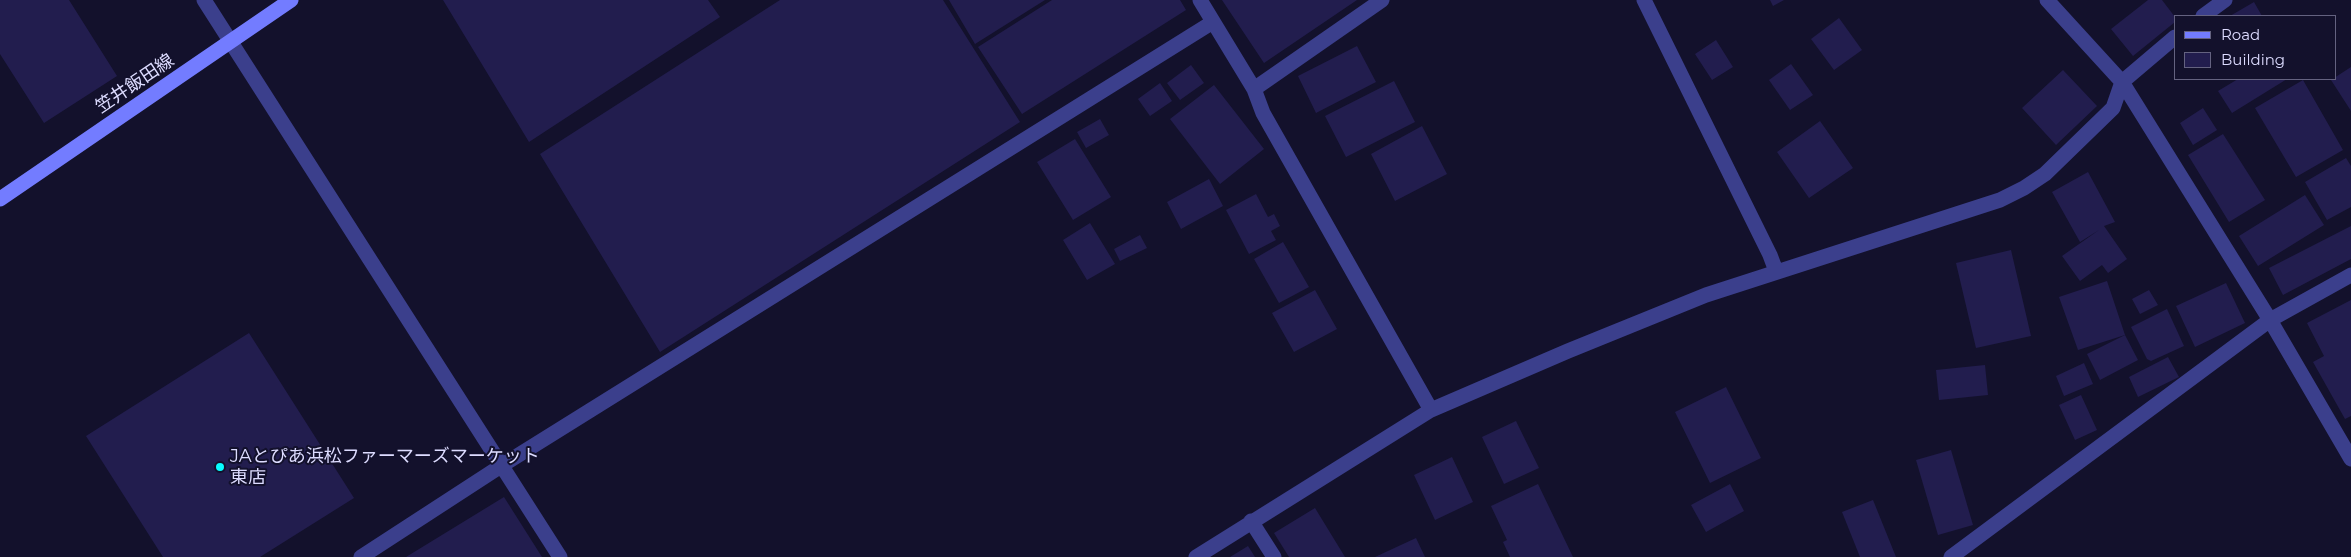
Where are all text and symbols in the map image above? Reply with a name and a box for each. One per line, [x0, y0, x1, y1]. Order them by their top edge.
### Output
legend [2174, 15, 2336, 80]
text: Road [2221, 25, 2260, 44]
street label: 笠井飯田線 [92, 50, 178, 118]
text: Building [2221, 50, 2285, 69]
place label: JAとぴあ浜松ファーマーズマーケット 東店 [230, 446, 540, 488]
marker: JAとぴあ浜松ファーマーズマーケット 東店 [214, 461, 226, 473]

